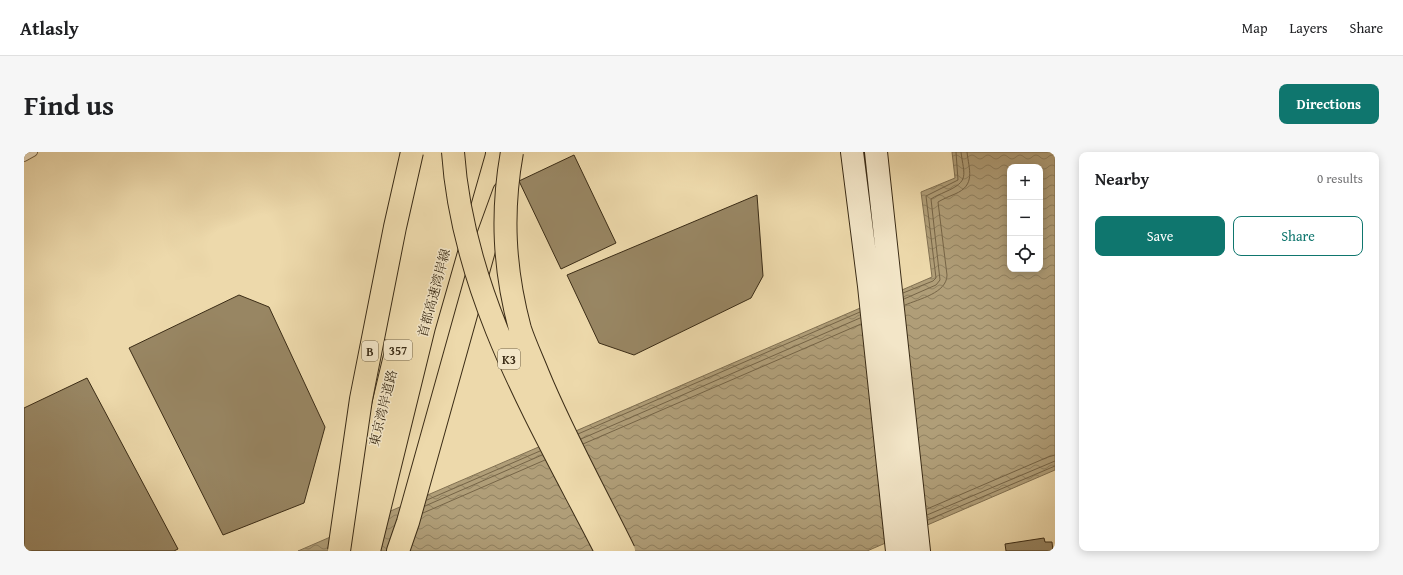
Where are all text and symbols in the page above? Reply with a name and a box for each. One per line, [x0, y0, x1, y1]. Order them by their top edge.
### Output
text: Atlasly [20, 14, 79, 42]
text: Map [1242, 18, 1268, 38]
text: Layers [1290, 18, 1328, 38]
text: Share [1350, 18, 1383, 38]
text: Find us [24, 84, 114, 125]
button: Directions [1279, 84, 1379, 124]
map controls [1007, 164, 1043, 272]
button: + [1007, 164, 1043, 200]
text: Nearby [1095, 166, 1149, 191]
text: 0 results [1317, 169, 1363, 188]
button: − [1007, 200, 1043, 236]
button: Save [1095, 216, 1225, 256]
button: Share [1233, 216, 1363, 256]
button: locate [1007, 236, 1043, 272]
street label: 首都高速湾岸線 [413, 247, 455, 339]
road number: 357 [384, 340, 412, 360]
road number: B [362, 341, 378, 361]
road number: K3 [498, 349, 520, 369]
street label: 東京湾岸道路 [364, 368, 402, 448]

